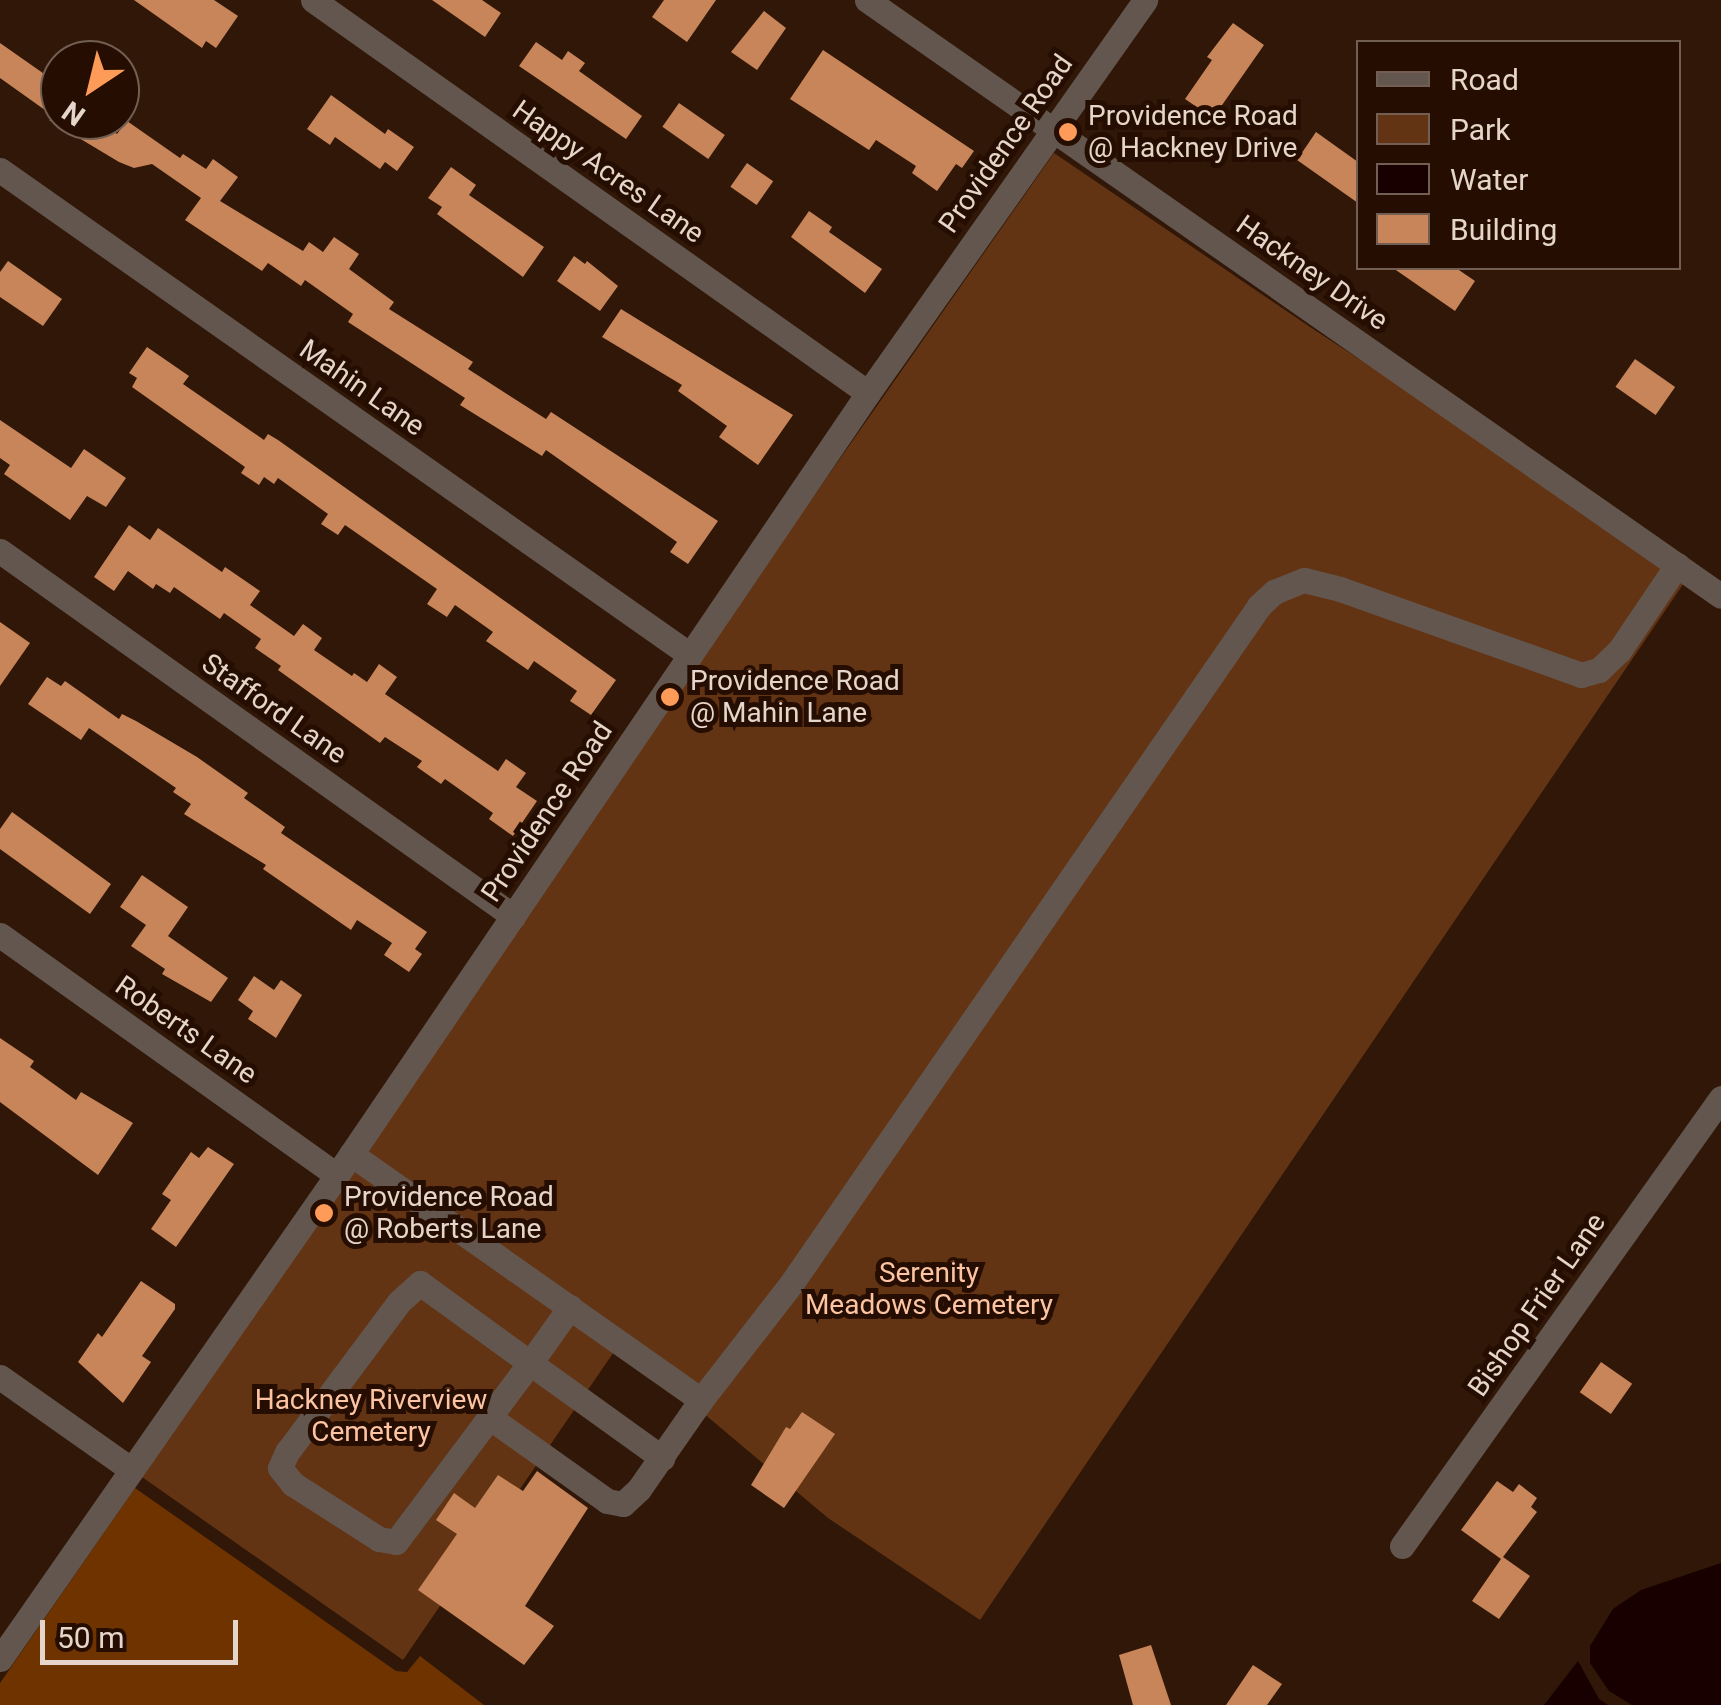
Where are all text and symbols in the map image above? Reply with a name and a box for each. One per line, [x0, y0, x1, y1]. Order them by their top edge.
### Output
north arrow [40, 40, 140, 140]
legend [1356, 40, 1681, 270]
street label: Providence Road [932, 48, 1080, 240]
text: Road [1450, 62, 1519, 97]
text: N [56, 94, 91, 133]
street label: Happy Acres Lane [506, 94, 710, 250]
place label: Providence Road @ Hackney Drive [1088, 99, 1298, 165]
text: Park [1450, 112, 1510, 147]
marker: Providence Road @ Hackney Drive [1057, 121, 1079, 143]
text: Water [1450, 162, 1528, 197]
street label: Hackney Drive [1230, 208, 1394, 338]
text: Building [1450, 212, 1557, 247]
street label: Mahin Lane [293, 333, 431, 443]
street label: Stafford Lane [195, 647, 353, 771]
place label: Providence Road @ Mahin Lane [690, 664, 900, 730]
marker: Providence Road @ Mahin Lane [659, 686, 681, 708]
street label: Providence Road [474, 716, 620, 908]
street label: Roberts Lane [109, 969, 263, 1091]
place label: Providence Road @ Roberts Lane [344, 1180, 554, 1246]
marker: Providence Road @ Roberts Lane [313, 1202, 335, 1224]
street label: Bishop Frier Lane [1461, 1207, 1613, 1403]
park label: Serenity Meadows Cemetery [805, 1256, 1053, 1322]
park label: Hackney Riverview Cemetery [255, 1383, 487, 1449]
scale bar [45, 1600, 242, 1662]
text: 50 m [57, 1620, 124, 1655]

